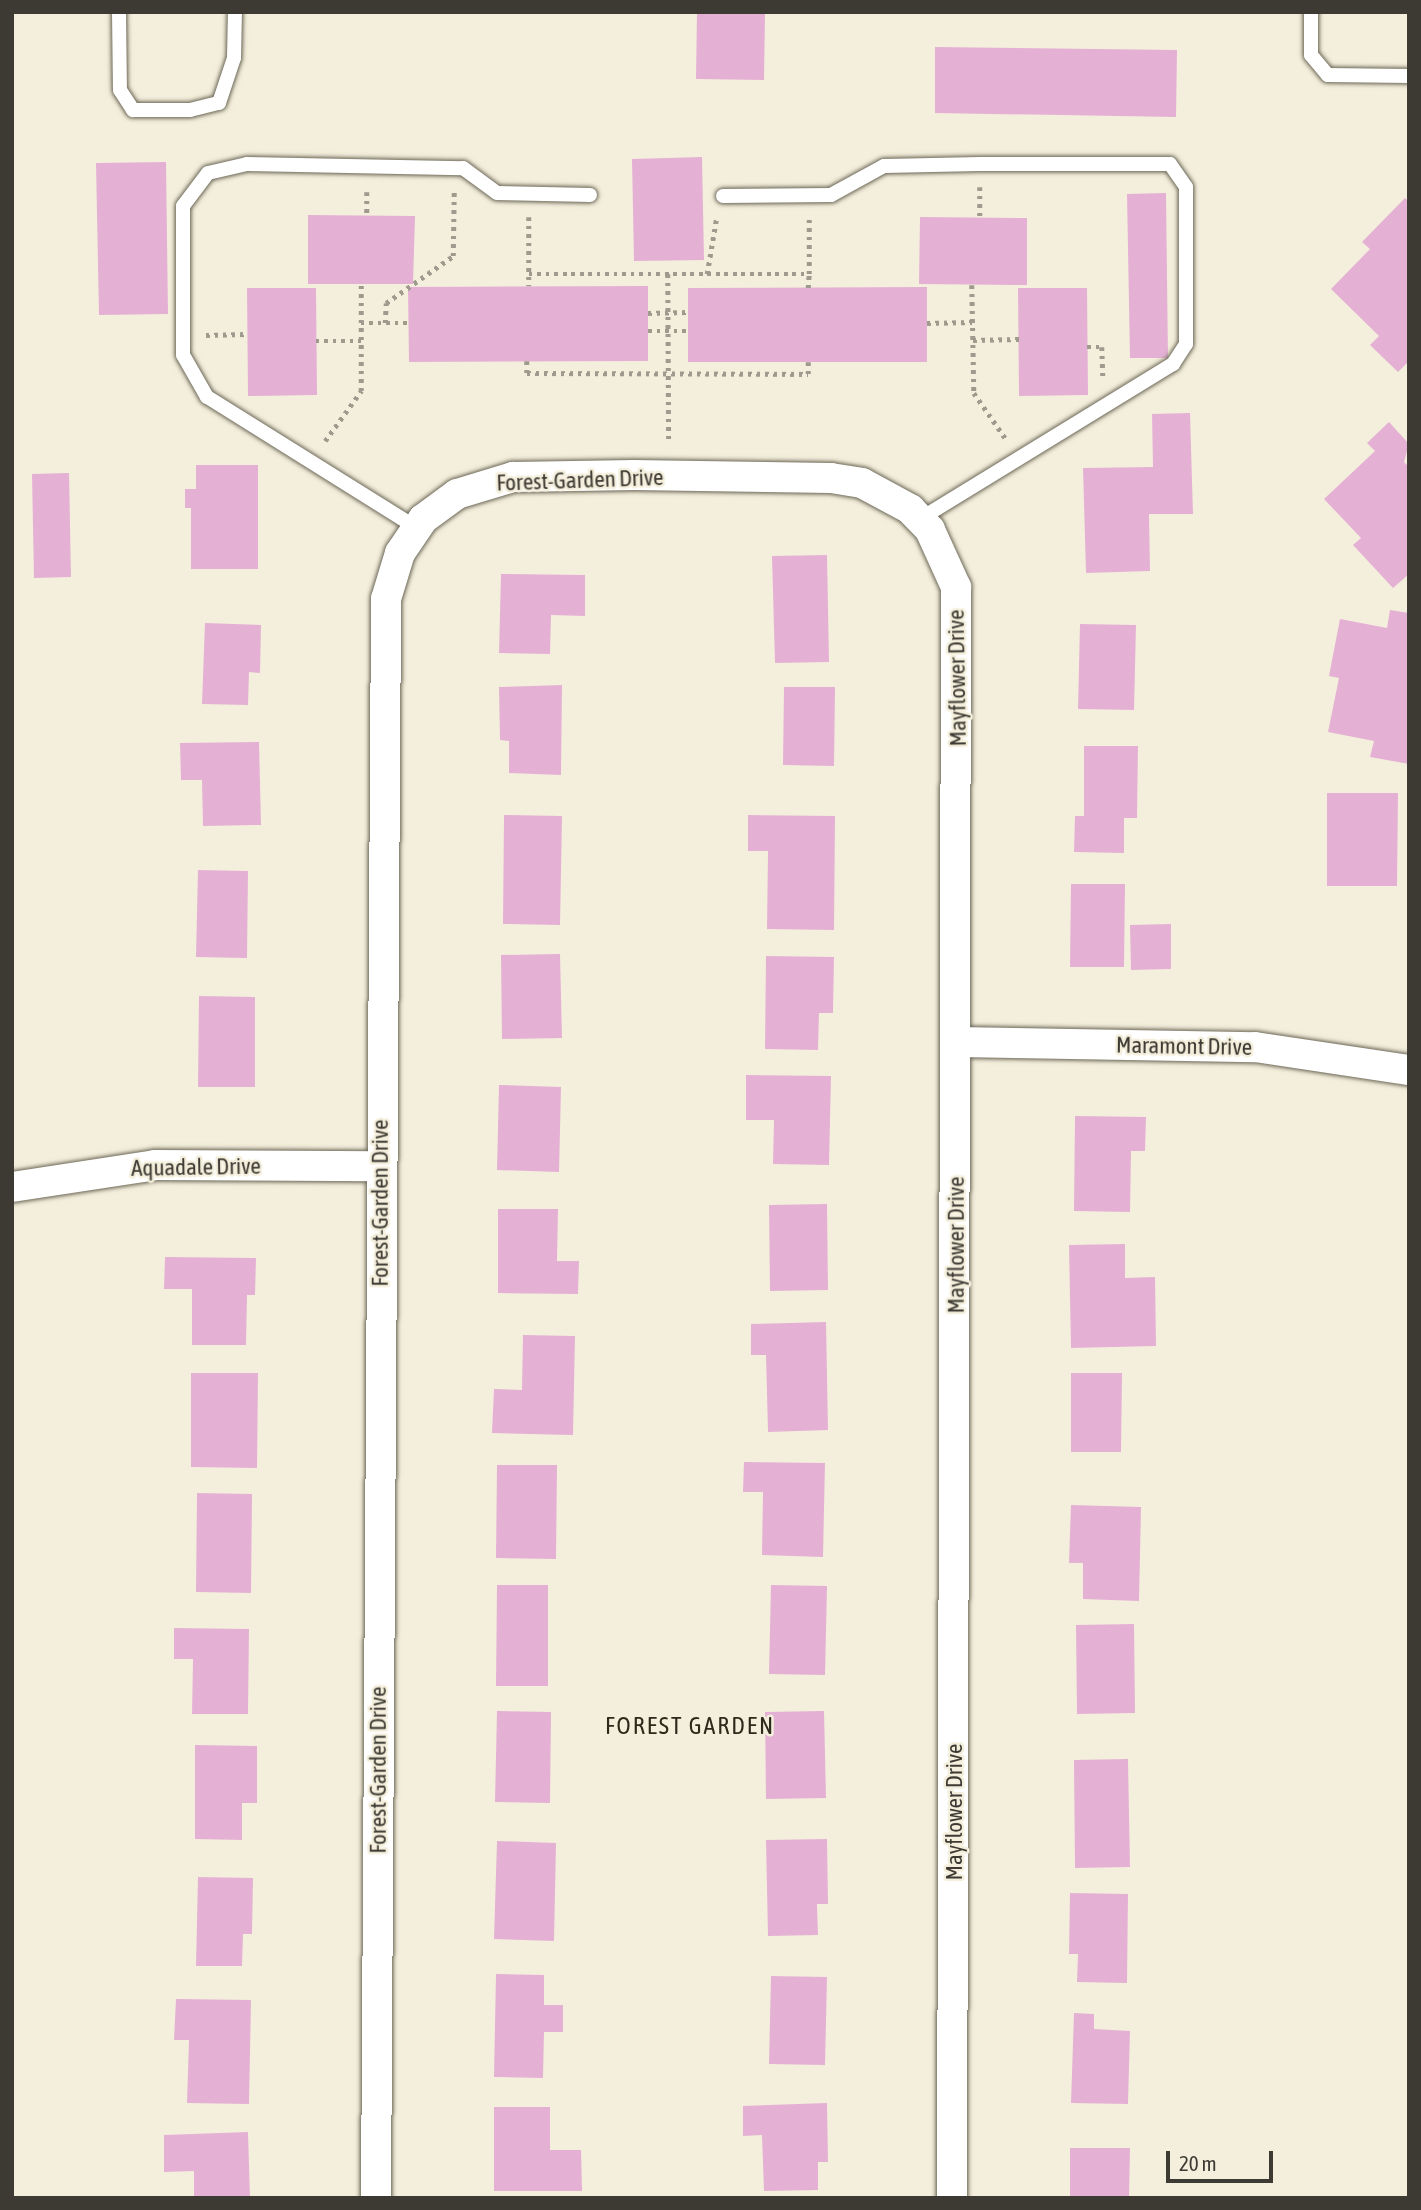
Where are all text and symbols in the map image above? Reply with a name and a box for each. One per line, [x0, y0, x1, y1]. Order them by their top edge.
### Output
street label: Forest-Garden Drive [496, 463, 664, 497]
street label: Mayflower Drive [942, 609, 972, 747]
street label: Maramont Drive [1116, 1031, 1252, 1061]
street label: Forest-Garden Drive [366, 1119, 394, 1287]
street label: Aquadale Drive [131, 1152, 261, 1182]
street label: Mayflower Drive [942, 1177, 970, 1313]
street label: Forest-Garden Drive [364, 1686, 392, 1854]
district label: FOREST GARDEN [607, 1712, 773, 1740]
street label: Mayflower Drive [940, 1744, 968, 1880]
scale bar [1169, 2136, 1276, 2180]
text: 20 m [1179, 2151, 1217, 2175]

